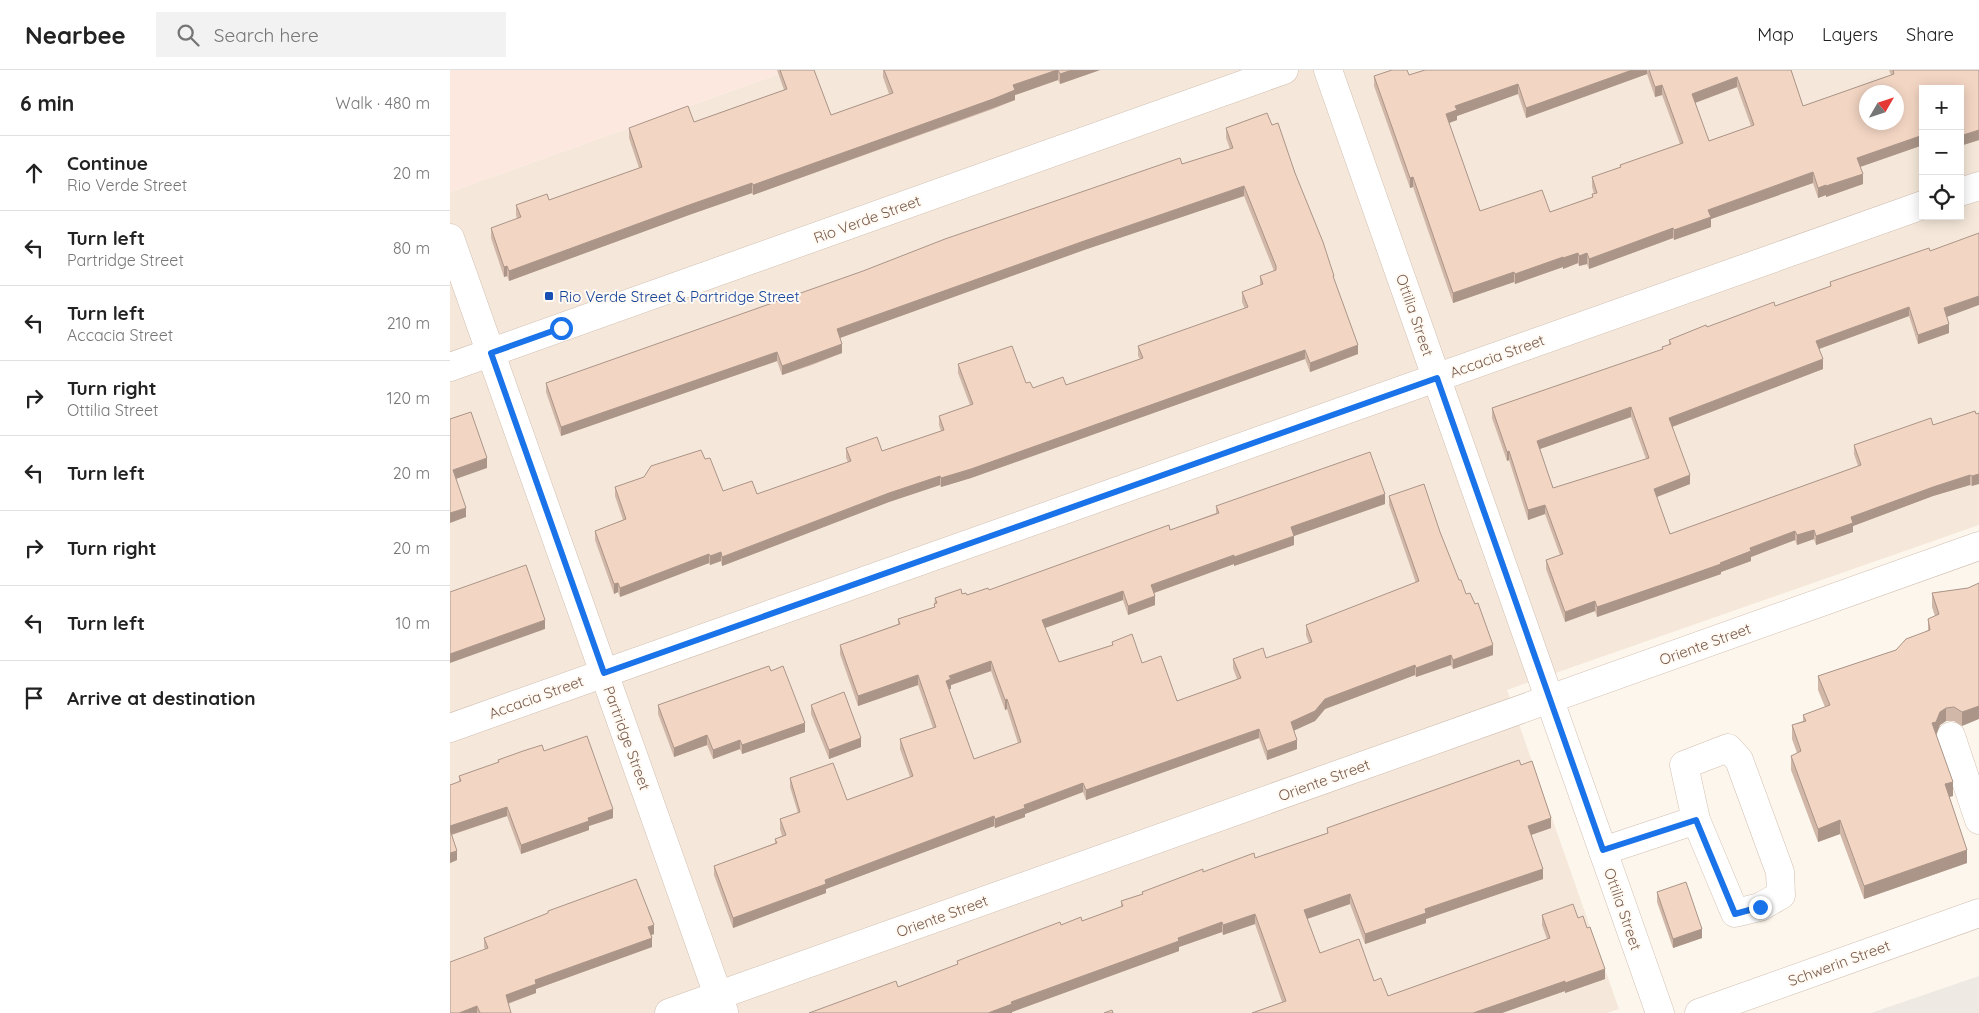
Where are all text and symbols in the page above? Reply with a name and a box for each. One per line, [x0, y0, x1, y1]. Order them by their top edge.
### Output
search box [156, 12, 506, 57]
text: Nearbee [25, 20, 126, 50]
icon: search [174, 21, 202, 49]
text: Search here [214, 23, 319, 47]
text: Map [1757, 23, 1794, 46]
text: Layers [1822, 23, 1878, 46]
text: Share [1906, 23, 1954, 46]
north arrow [1859, 85, 1904, 130]
map controls [1919, 85, 1964, 220]
button: + [1919, 85, 1964, 130]
text: 6 min [20, 90, 74, 116]
text: Walk · 480 m [335, 93, 430, 113]
button: − [1919, 130, 1964, 175]
text: Continue [67, 151, 148, 175]
icon: ahead [20, 159, 48, 187]
text: 20 m [393, 163, 430, 183]
text: Rio Verde Street [67, 175, 187, 195]
button: locate [1919, 175, 1964, 220]
street label: Rio Verde Street [811, 191, 923, 247]
text: Turn left [67, 226, 145, 250]
icon: left [20, 234, 48, 262]
text: 80 m [393, 238, 430, 258]
text: Partridge Street [67, 250, 184, 270]
street label: Ottilia Street [1392, 271, 1438, 359]
place label: Rio Verde Street & Partridge Street [559, 287, 800, 306]
marker: Rio Verde Street & Partridge Street [543, 290, 555, 302]
text: Turn left [67, 301, 145, 325]
icon: left [20, 309, 48, 337]
text: 210 m [387, 313, 430, 333]
route start [550, 317, 573, 340]
text: Accacia Street [67, 325, 173, 345]
street label: Accacia Street [1447, 330, 1547, 382]
text: Turn right [67, 376, 156, 400]
icon: right [20, 384, 48, 412]
text: 120 m [387, 388, 430, 408]
text: Ottilia Street [67, 400, 158, 420]
icon: left [20, 459, 48, 487]
text: Turn left [67, 461, 145, 485]
text: 20 m [393, 463, 430, 483]
icon: right [20, 534, 48, 562]
text: Turn right [67, 536, 156, 560]
text: 20 m [393, 538, 430, 558]
icon: left [20, 609, 48, 637]
text: Turn left [67, 611, 145, 635]
text: 10 m [396, 613, 430, 633]
street label: Oriente Street [1657, 619, 1753, 669]
street label: Accacia Street [486, 671, 586, 723]
street label: Partridge Street [599, 683, 655, 793]
icon: arrive [20, 684, 48, 712]
text: Arrive at destination [67, 686, 256, 710]
street label: Oriente Street [1276, 755, 1372, 805]
street label: Ottilia Street [1600, 865, 1646, 953]
street label: Oriente Street [894, 891, 990, 941]
route end [1749, 896, 1772, 919]
street label: Schwerin Street [1785, 936, 1893, 990]

